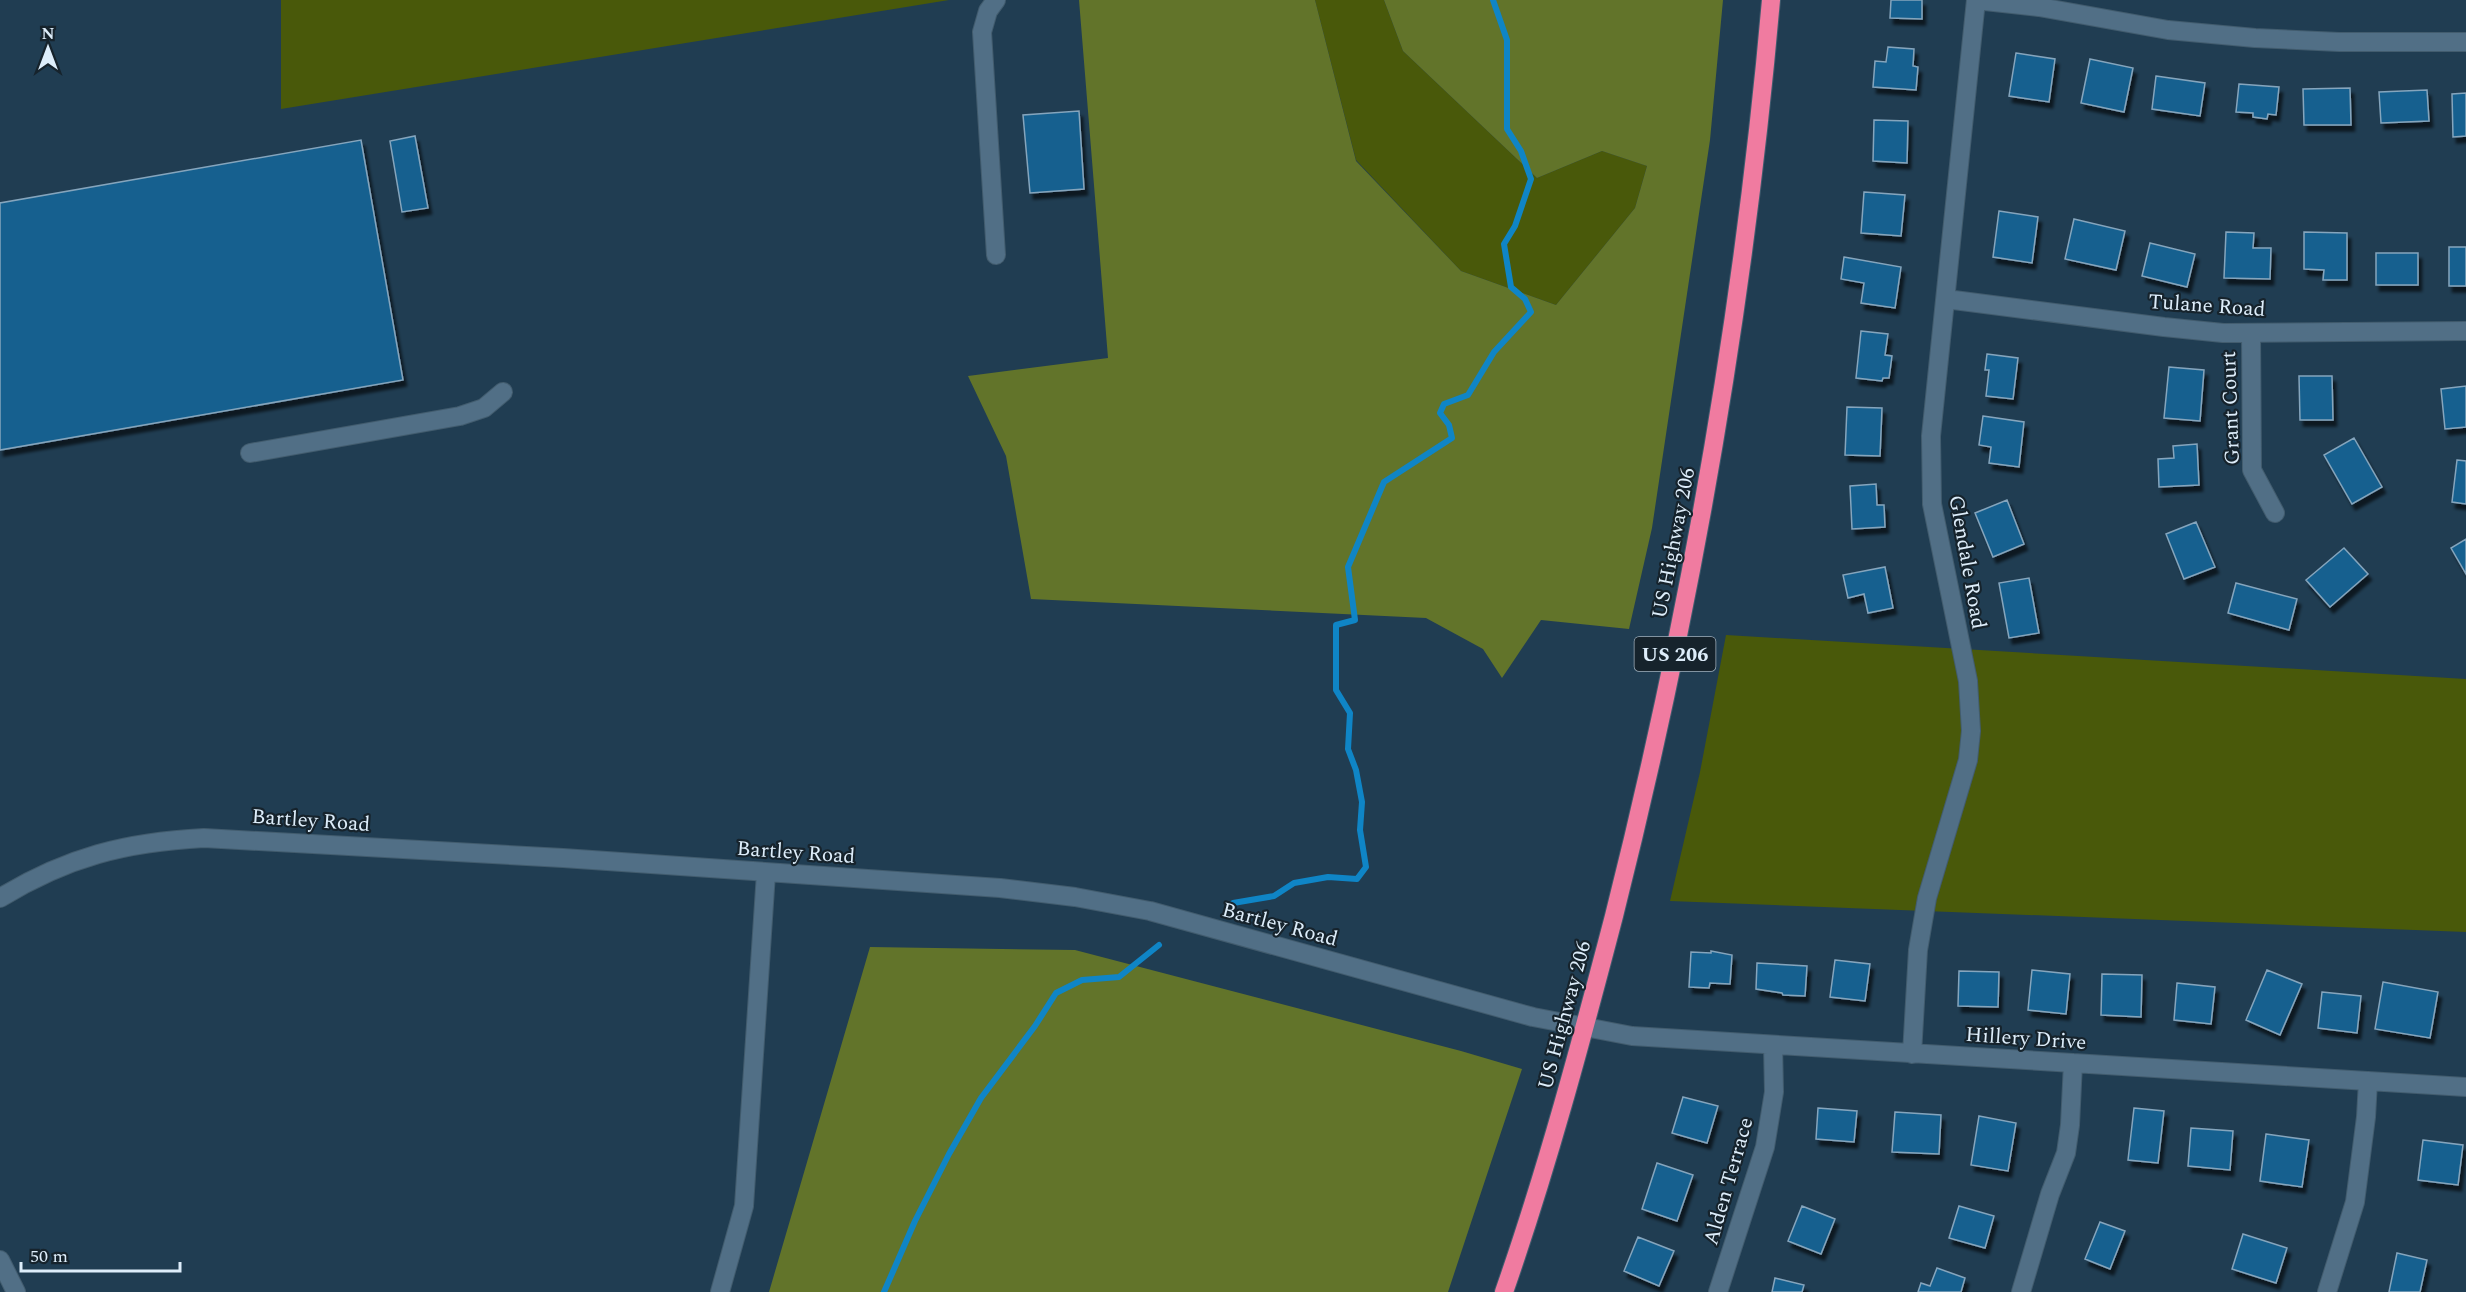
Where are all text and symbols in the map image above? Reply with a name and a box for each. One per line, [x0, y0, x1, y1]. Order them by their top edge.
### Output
north arrow [18, 18, 78, 78]
text: N [41, 22, 55, 46]
street label: Tulane Road [2147, 286, 2266, 326]
street label: Grant Court [2213, 350, 2249, 465]
street label: US Highway 206 [1644, 465, 1704, 621]
street label: Glendale Road [1939, 493, 1995, 632]
road number: US 206 [1634, 637, 1716, 671]
street label: Bartley Road [251, 801, 371, 841]
street label: Bartley Road [736, 833, 856, 873]
street label: Bartley Road [1218, 894, 1341, 956]
street label: US Highway 206 [1530, 937, 1600, 1093]
street label: Hillery Drive [1964, 1019, 2088, 1059]
street label: Alden Terrace [1695, 1114, 1762, 1249]
scale bar [21, 1235, 180, 1273]
text: 50 m [30, 1243, 68, 1270]

